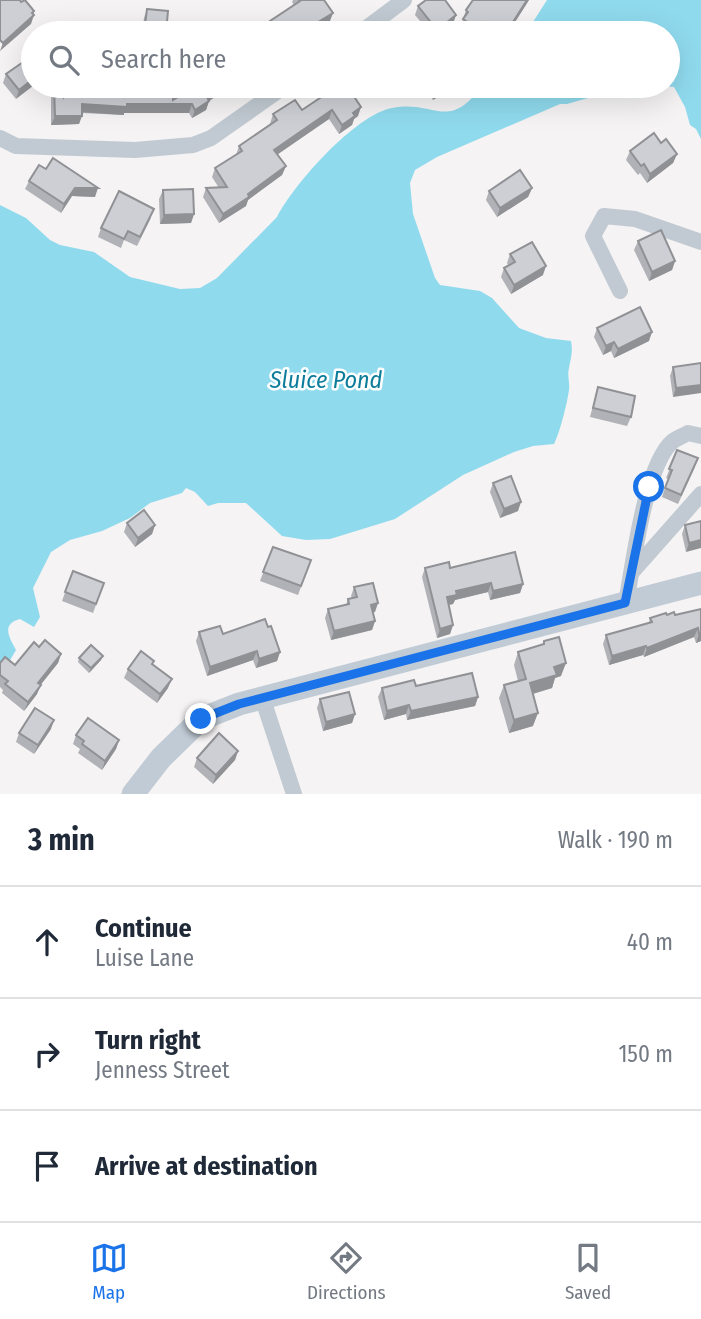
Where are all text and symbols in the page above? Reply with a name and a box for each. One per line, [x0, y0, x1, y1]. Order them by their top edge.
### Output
search box [21, 21, 680, 98]
icon: search [45, 41, 83, 79]
text: Search here [101, 44, 226, 75]
water label: Sluice Pond [269, 366, 383, 394]
route start [633, 471, 664, 502]
route end [185, 703, 216, 734]
text: 3 min [28, 822, 95, 858]
text: Walk · 190 m [558, 826, 673, 854]
text: Continue [95, 913, 192, 944]
icon: ahead [28, 923, 66, 961]
text: 40 m [627, 928, 673, 956]
text: Luise Lane [95, 944, 194, 972]
text: Turn right [95, 1025, 201, 1056]
icon: right [28, 1035, 66, 1073]
text: 150 m [618, 1040, 673, 1068]
text: Jenness Street [95, 1056, 230, 1084]
icon: arrive [28, 1147, 66, 1185]
text: Arrive at destination [95, 1151, 318, 1182]
tab: Map [90, 1239, 128, 1304]
tab: Directions [307, 1239, 386, 1304]
tab: Saved [565, 1239, 611, 1304]

